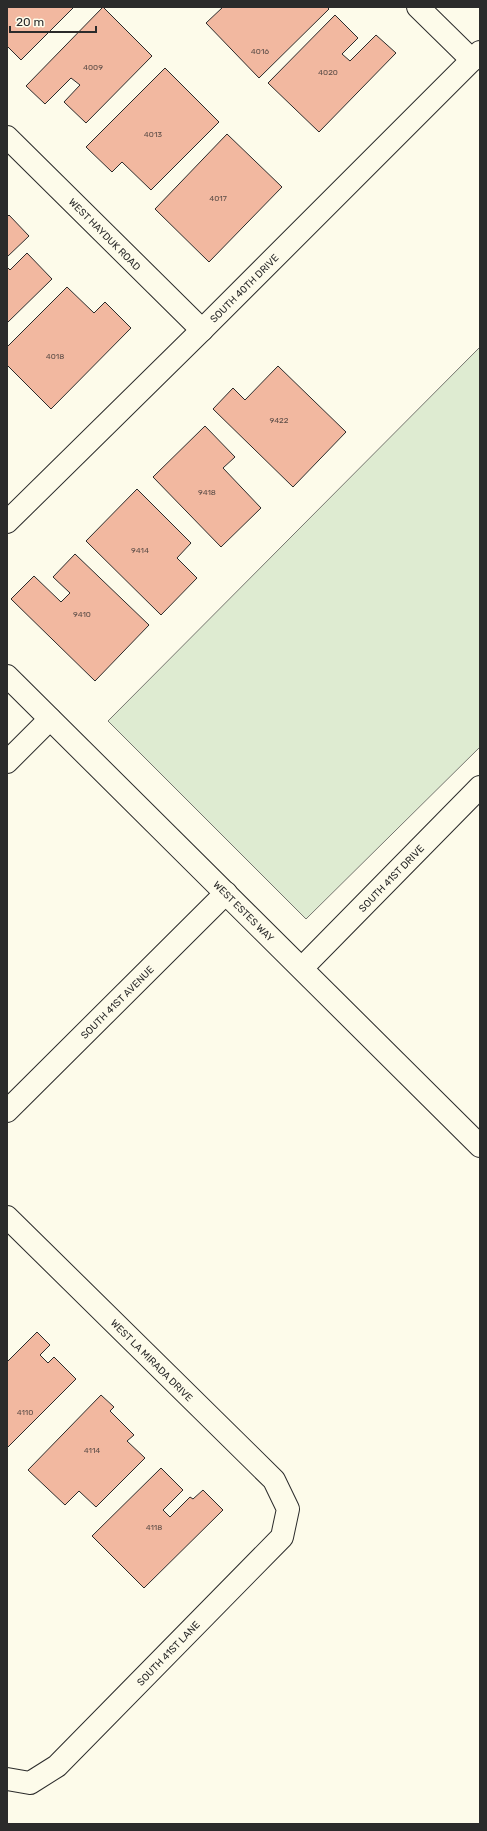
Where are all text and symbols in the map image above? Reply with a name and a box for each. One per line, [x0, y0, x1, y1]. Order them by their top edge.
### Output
scale bar [10, 8, 96, 34]
text: 20 m [16, 15, 44, 29]
house number: 4016 [251, 47, 269, 56]
house number: 4009 [83, 63, 103, 72]
house number: 4020 [318, 68, 338, 77]
house number: 4013 [144, 130, 162, 139]
house number: 4017 [209, 194, 227, 203]
street label: WEST HAYDUK ROAD [66, 196, 143, 273]
street label: SOUTH 40TH DRIVE [208, 252, 281, 325]
house number: 4018 [46, 352, 64, 361]
house number: 9422 [270, 416, 289, 425]
house number: 9418 [198, 488, 216, 497]
house number: 9414 [131, 546, 149, 555]
house number: 9410 [73, 610, 91, 619]
street label: SOUTH 41ST DRIVE [357, 843, 427, 915]
street label: WEST ESTES WAY [210, 879, 277, 945]
street label: SOUTH 41ST AVENUE [79, 964, 157, 1042]
street label: WEST LA MIRADA DRIVE [108, 1317, 195, 1404]
house number: 4110 [17, 1408, 33, 1417]
house number: 4114 [84, 1446, 100, 1455]
house number: 4118 [146, 1523, 162, 1532]
street label: SOUTH 41ST LANE [135, 1619, 203, 1688]

